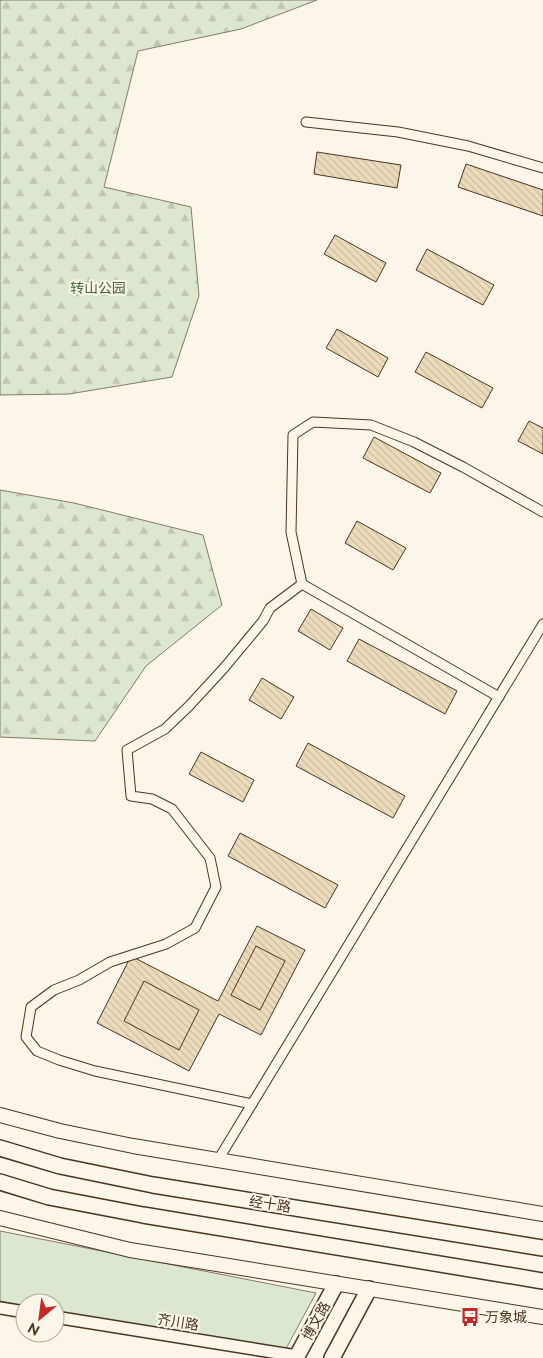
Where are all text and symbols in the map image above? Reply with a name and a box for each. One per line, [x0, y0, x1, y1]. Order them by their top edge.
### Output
park label: 转山公园 [70, 280, 126, 296]
street label: 经十路 [248, 1193, 292, 1215]
north arrow [15, 1293, 65, 1343]
street label: 博文路 [299, 1299, 333, 1343]
bus stop icon: 万象城 [459, 1306, 481, 1328]
place label: 万象城 [485, 1309, 527, 1325]
street label: 齐川路 [156, 1311, 200, 1333]
text: N [25, 1320, 42, 1339]

